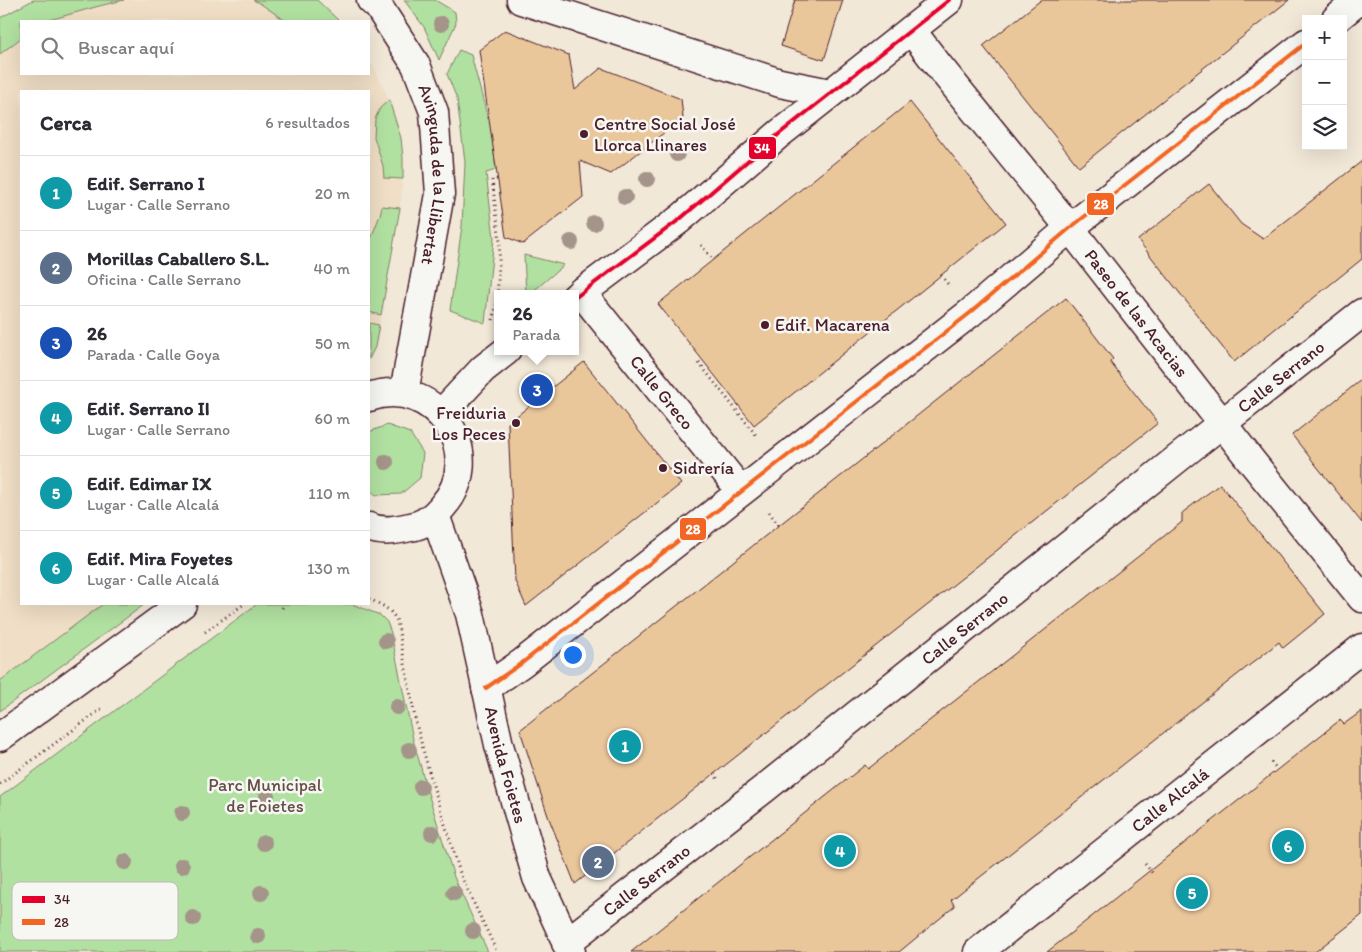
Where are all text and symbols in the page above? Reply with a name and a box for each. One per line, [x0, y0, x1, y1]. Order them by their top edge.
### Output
map controls [1302, 15, 1347, 150]
button: + [1302, 15, 1347, 60]
search box [20, 20, 370, 75]
icon: search [38, 34, 66, 62]
text: Buscar aquí [78, 36, 174, 59]
button: − [1302, 60, 1347, 105]
street label: Avinguda de la Llibertat [413, 81, 451, 267]
button: layers [1302, 105, 1347, 150]
text: Cerca [40, 110, 92, 135]
text: 6 resultados [265, 113, 350, 132]
place label: Centre Social José Llorca Llinares [594, 113, 736, 156]
marker: Centre Social José Llorca Llinares [578, 128, 590, 140]
line badge: 34 [748, 136, 777, 160]
text: 34 [754, 140, 771, 157]
text: Edif. Serrano I [87, 172, 205, 195]
text: 1 [52, 184, 60, 203]
text: 20 m [315, 184, 350, 203]
line badge: 28 [1086, 192, 1115, 216]
text: Lugar · Calle Serrano [87, 195, 230, 214]
text: 28 [1093, 196, 1109, 213]
street label: Paseo de las Acacias [1080, 245, 1193, 382]
text: Morillas Caballero S.L. [87, 247, 269, 270]
text: 2 [52, 259, 60, 278]
text: 40 m [313, 259, 350, 278]
text: Oficina · Calle Serrano [87, 270, 241, 289]
popup [494, 290, 579, 355]
text: 26 [512, 302, 533, 325]
place label: Edif. Macarena [775, 314, 890, 336]
marker: Edif. Macarena [759, 319, 771, 331]
text: 26 [87, 322, 107, 345]
text: Parada [512, 325, 561, 344]
text: 3 [52, 334, 60, 353]
text: 50 m [315, 334, 350, 353]
street label: Calle Serrano [1233, 336, 1329, 418]
text: Parada · Calle Goya [87, 345, 220, 364]
street label: Calle Greco [625, 351, 699, 434]
pin: 3 [521, 371, 553, 409]
text: Edif. Serrano II [87, 397, 210, 420]
place label: Freiduria Los Peces [432, 402, 506, 445]
text: 4 [51, 409, 61, 428]
text: 60 m [315, 409, 350, 428]
marker: Freiduria Los Peces [510, 417, 522, 429]
text: Lugar · Calle Serrano [87, 420, 230, 439]
place label: Sidrería [673, 457, 735, 479]
marker: Sidrería [657, 462, 669, 474]
text: Edif. Edimar IX [87, 472, 211, 495]
text: 5 [52, 484, 60, 503]
text: 110 m [308, 484, 350, 503]
text: Lugar · Calle Alcalá [87, 495, 219, 514]
line badge: 28 [679, 517, 707, 541]
text: 28 [685, 521, 701, 538]
text: Edif. Mira Foyetes [87, 547, 233, 570]
text: 6 [52, 559, 60, 578]
text: 130 m [307, 559, 350, 578]
text: Lugar · Calle Alcalá [87, 570, 219, 589]
street label: Calle Serrano [917, 587, 1013, 670]
your location [560, 642, 586, 668]
street label: Avenida Foietes [480, 704, 532, 826]
pin: 1 [609, 727, 641, 765]
street label: Calle Alcalá [1127, 762, 1214, 837]
park label: Parc Municipal de Foietes [208, 774, 322, 817]
pin: 6 [1272, 827, 1304, 865]
pin: 4 [824, 832, 856, 870]
street label: Calle Serrano [598, 839, 695, 921]
pin: 2 [582, 843, 614, 881]
pin: 5 [1176, 874, 1208, 912]
legend [12, 882, 178, 940]
text: 34 [54, 891, 71, 908]
text: 28 [54, 914, 69, 931]

